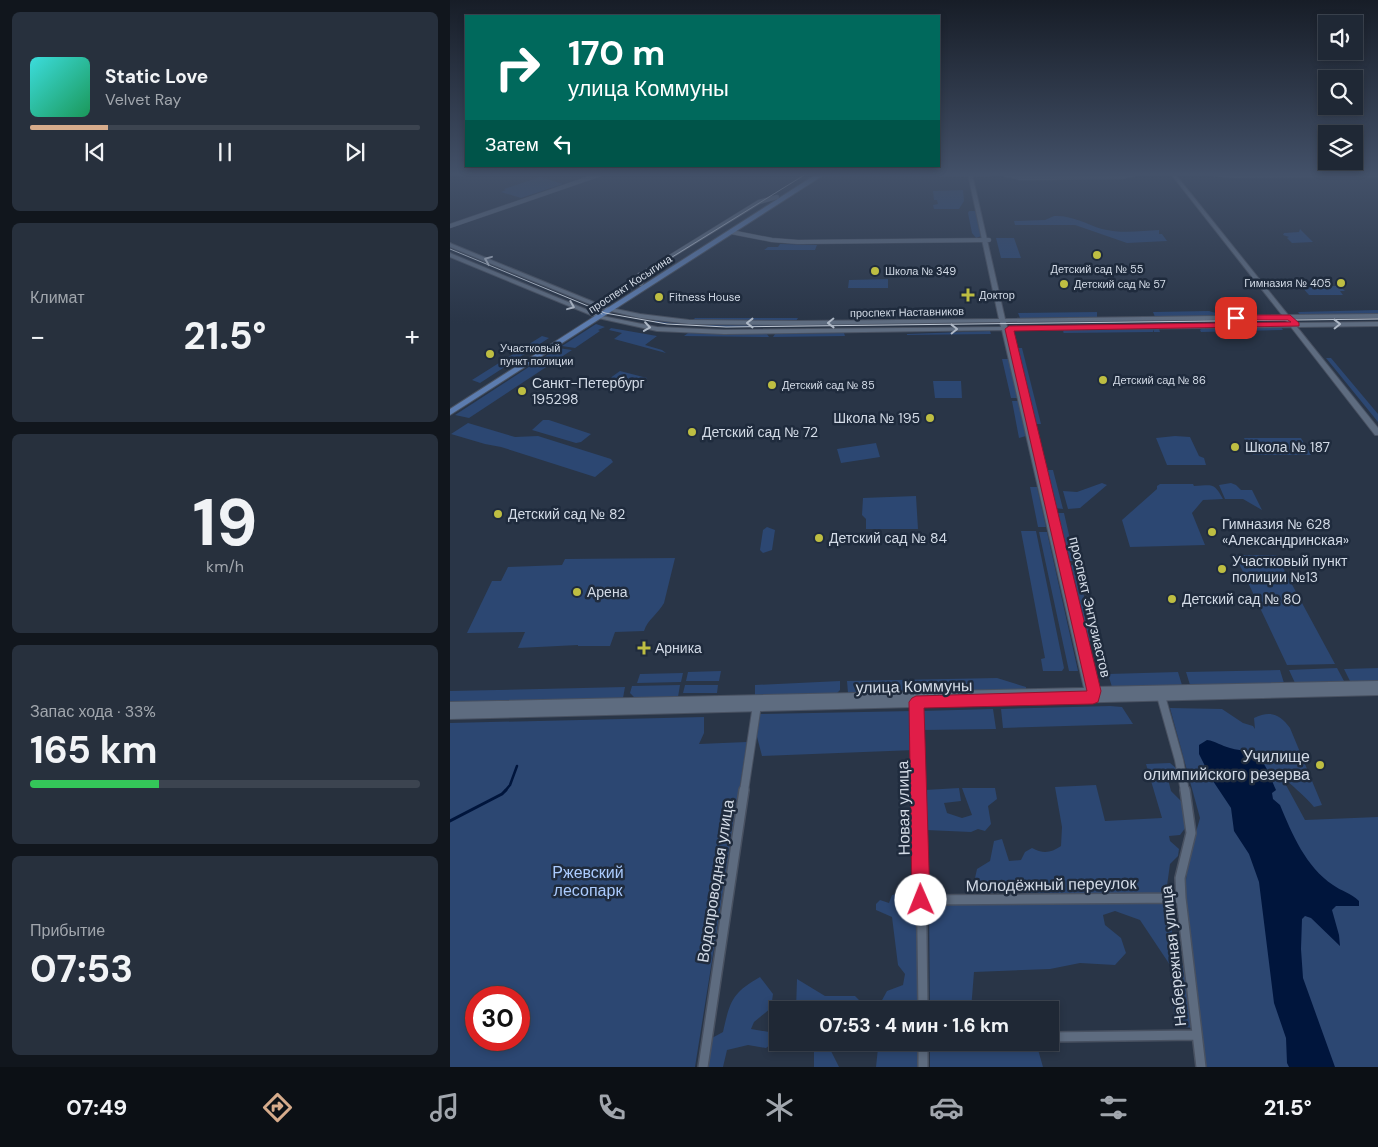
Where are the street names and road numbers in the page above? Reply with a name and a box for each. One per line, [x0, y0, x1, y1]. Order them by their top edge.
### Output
street label: проспект Косыгина [586, 251, 675, 316]
street label: проспект Наставников [850, 304, 964, 320]
street label: проспект Энтузиастов [1065, 535, 1115, 679]
street label: улица Коммуны [855, 675, 973, 698]
street label: Новая улица [892, 760, 915, 855]
street label: Водопроводная улица [692, 798, 739, 964]
street label: Молодёжный переулок [965, 872, 1138, 896]
street label: Набережная улица [1156, 884, 1191, 1027]

